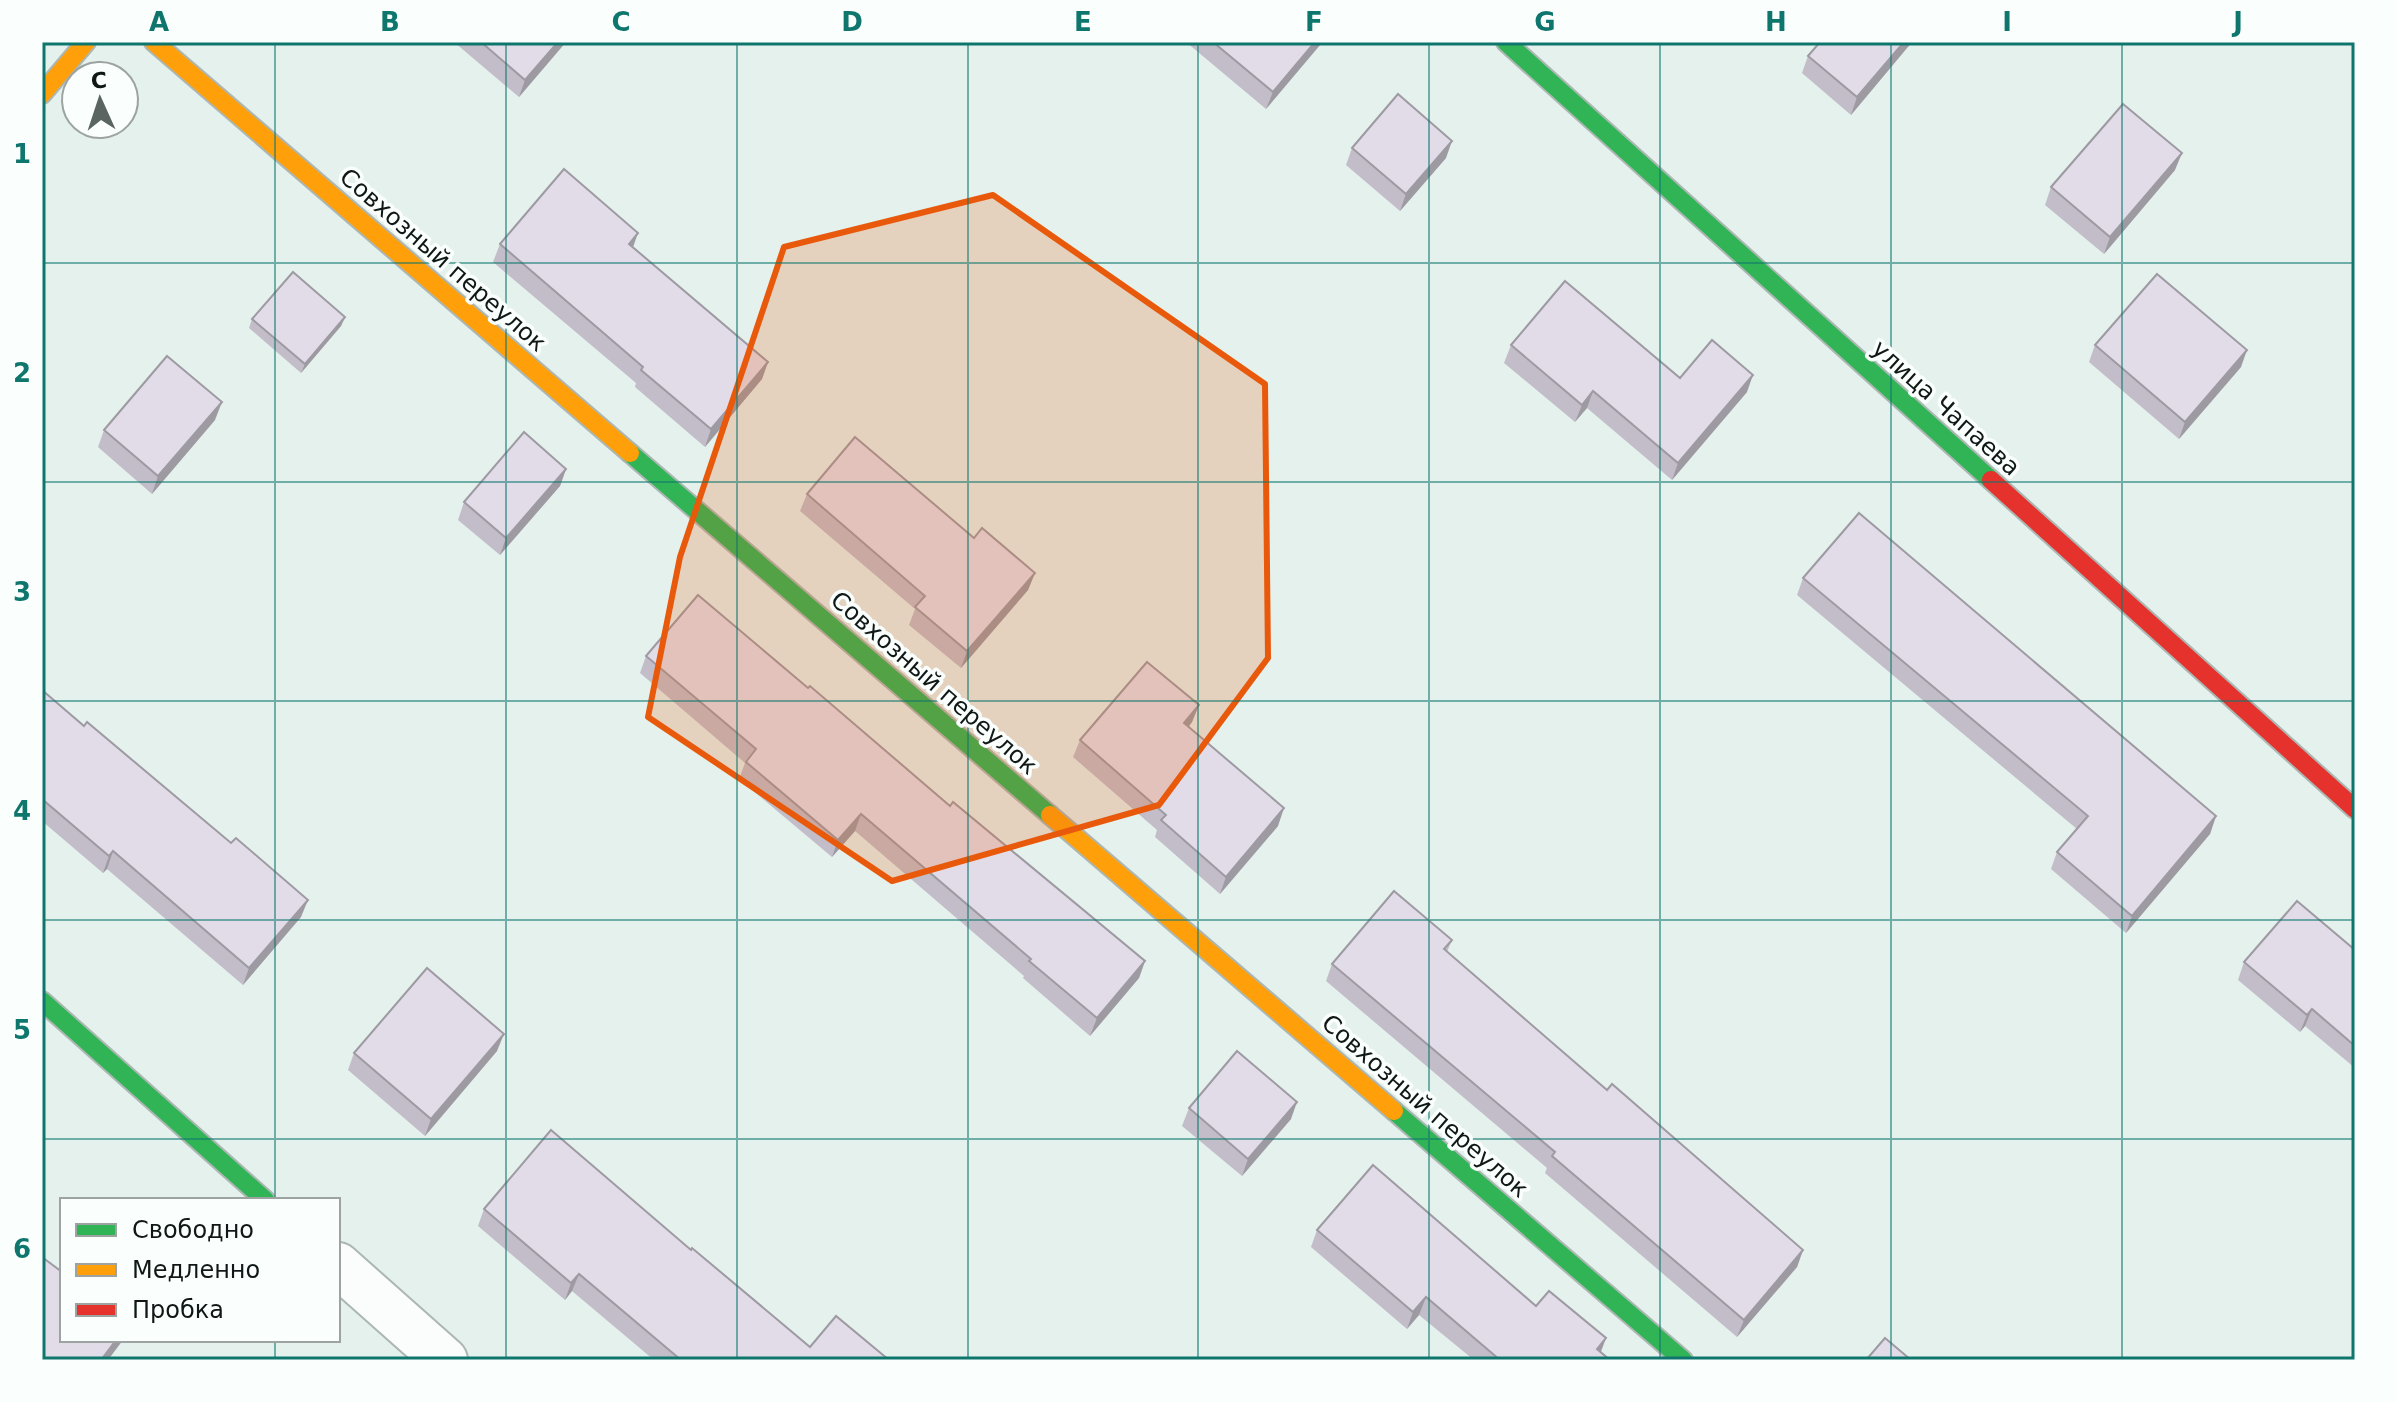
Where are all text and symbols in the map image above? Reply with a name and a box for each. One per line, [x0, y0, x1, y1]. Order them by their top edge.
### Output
text: A [149, 7, 169, 37]
text: B [380, 7, 400, 37]
text: C [611, 7, 631, 37]
text: D [841, 7, 863, 37]
text: E [1074, 7, 1092, 37]
text: F [1305, 7, 1323, 37]
text: G [1534, 7, 1556, 37]
text: H [1765, 7, 1787, 37]
text: I [2002, 7, 2012, 37]
text: J [2231, 7, 2243, 37]
north arrow [60, 60, 140, 140]
text: С [90, 68, 108, 93]
text: 1 [13, 139, 31, 169]
street label: Совхозный переулок [334, 163, 552, 357]
street label: улица Чапаева [1866, 334, 2026, 482]
text: 2 [13, 358, 31, 388]
text: 3 [13, 577, 31, 607]
street label: Совхозный переулок [825, 586, 1043, 780]
text: 4 [13, 796, 31, 826]
street label: Совхозный переулок [1316, 1009, 1534, 1203]
text: 5 [13, 1015, 31, 1045]
legend [60, 1198, 340, 1342]
text: Свободно [132, 1216, 254, 1244]
text: 6 [13, 1234, 31, 1264]
text: Медленно [132, 1256, 260, 1284]
text: Пробка [132, 1296, 224, 1324]

